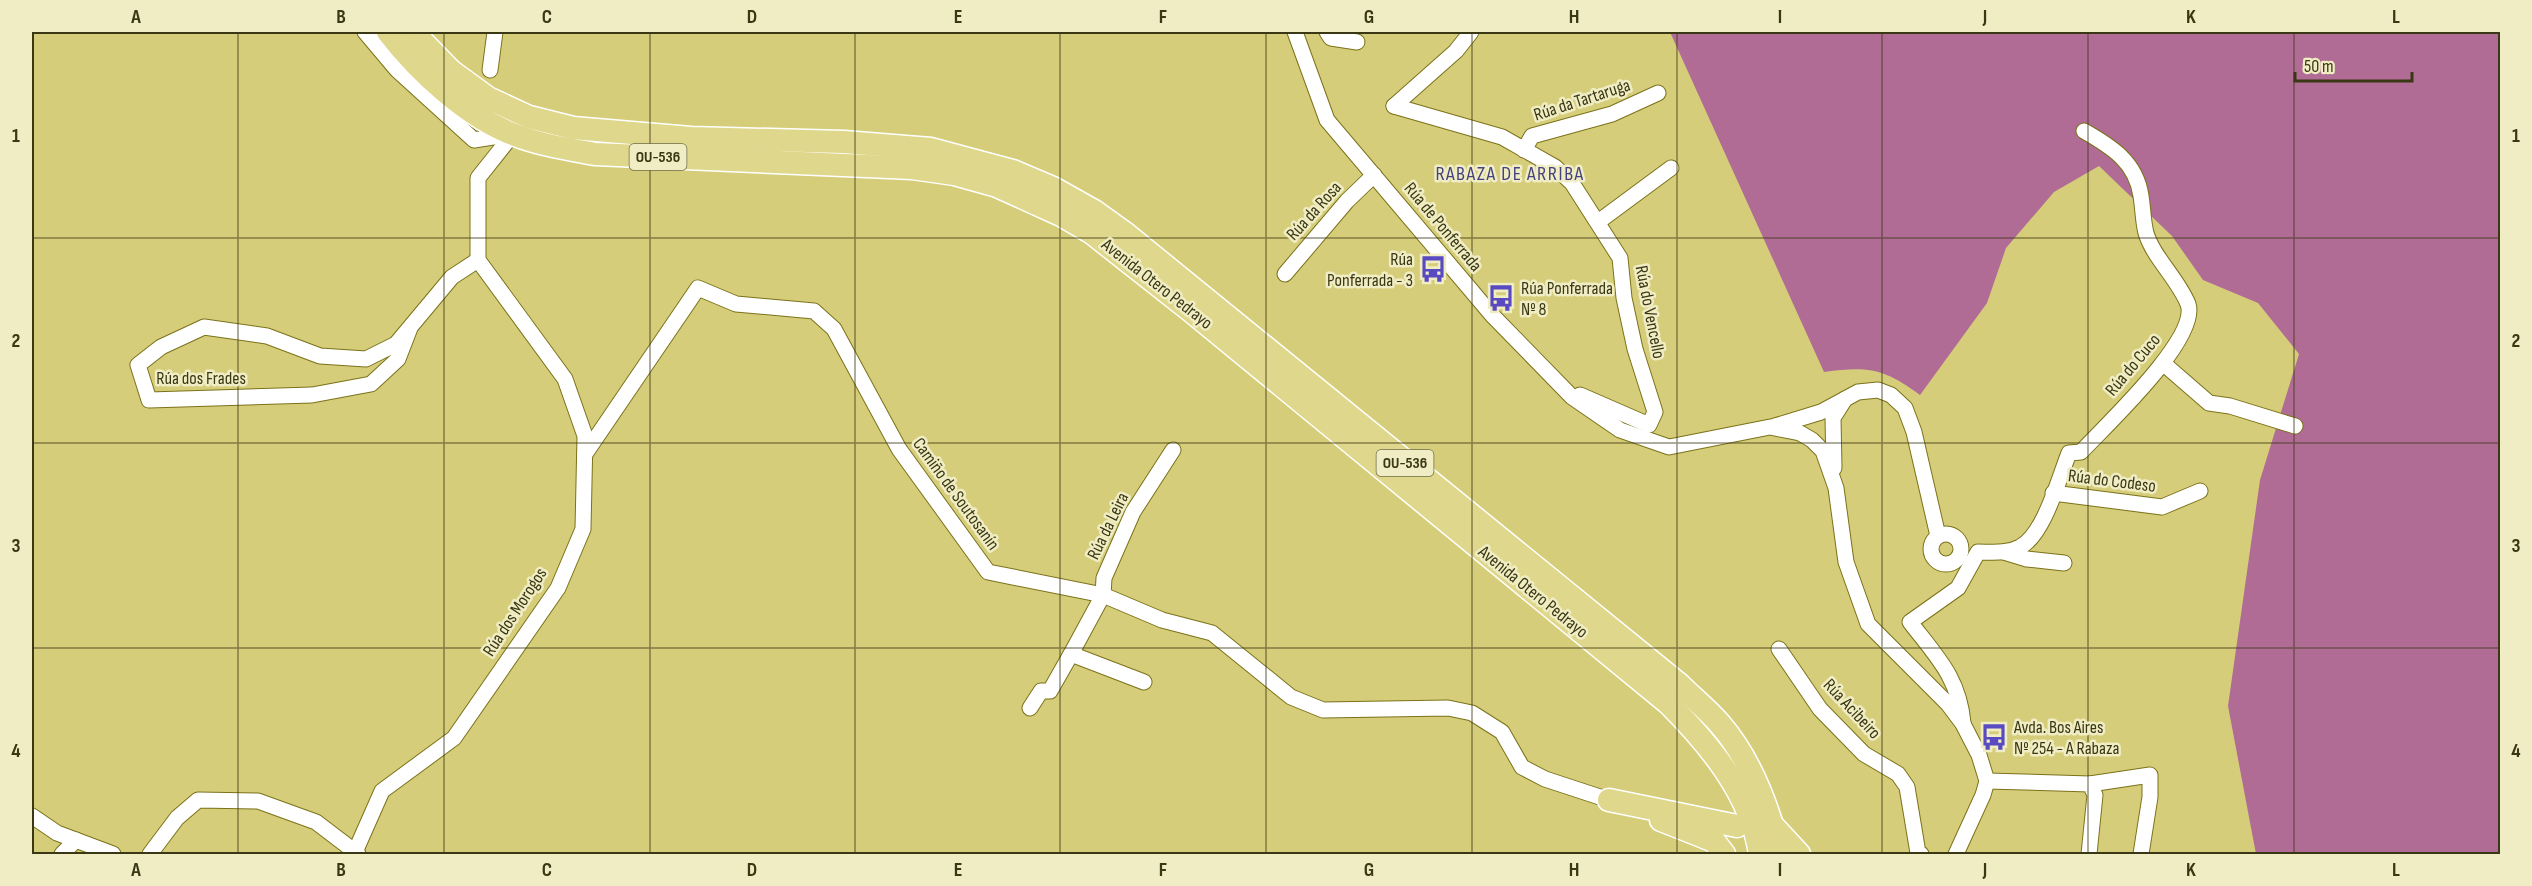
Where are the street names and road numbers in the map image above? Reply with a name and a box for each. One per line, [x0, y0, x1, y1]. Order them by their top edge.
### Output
street label: Rúa da Tartaruga [1531, 75, 1633, 125]
road number: OU-536 [630, 144, 686, 170]
street label: Rúa da Rosa [1282, 177, 1346, 245]
street label: Rúa de Ponferrada [1400, 178, 1486, 276]
street label: Avenida Otero Pedrayo [1097, 234, 1217, 334]
street label: Rúa do Vencello [1631, 264, 1669, 360]
street label: Rúa do Cuco [2101, 330, 2165, 400]
street label: Rúa dos Frades [156, 368, 246, 389]
street label: Camiño de Soutosanín [908, 434, 1004, 554]
road number: OU-536 [1376, 450, 1434, 476]
street label: Rúa do Codeso [2067, 465, 2157, 497]
street label: Rúa da Leira [1083, 489, 1133, 563]
street label: Avenida Otero Pedrayo [1473, 541, 1592, 643]
street label: Rúa dos Morogos [479, 564, 551, 660]
street label: Rúa Acibeiro [1819, 675, 1885, 743]

